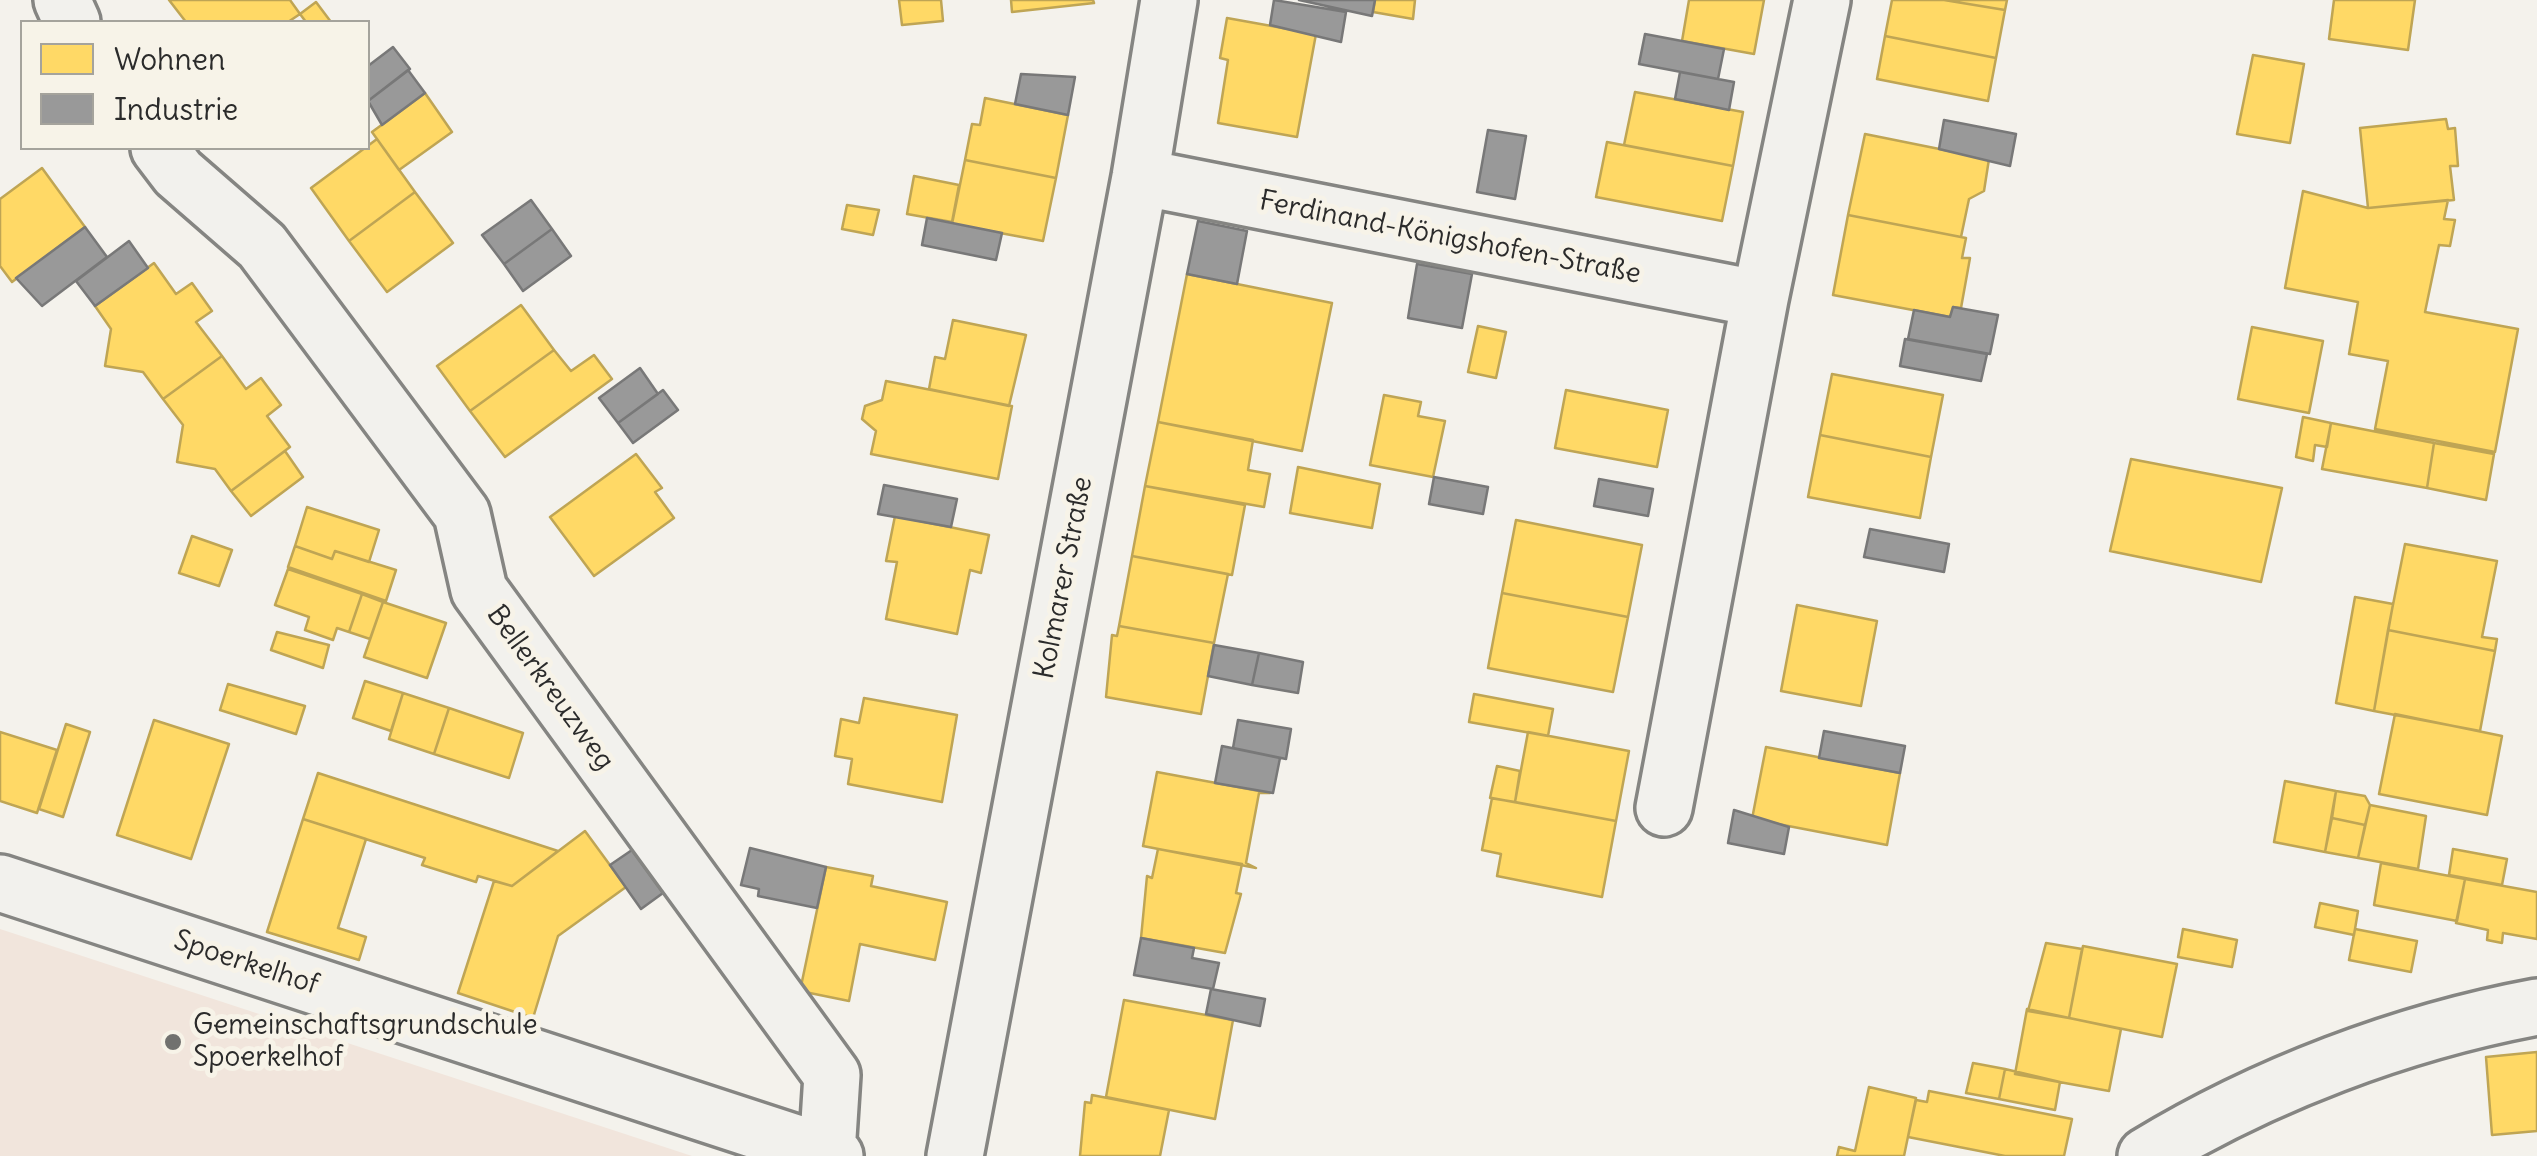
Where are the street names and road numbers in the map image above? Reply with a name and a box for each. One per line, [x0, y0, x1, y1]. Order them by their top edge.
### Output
street label: Ferdinand-Königshofen-Straße [1256, 185, 1644, 291]
street label: Kolmarer Straße [1028, 474, 1100, 682]
street label: Bellerkreuzweg [479, 599, 621, 777]
street label: Spoerkelhof [169, 924, 323, 1002]

